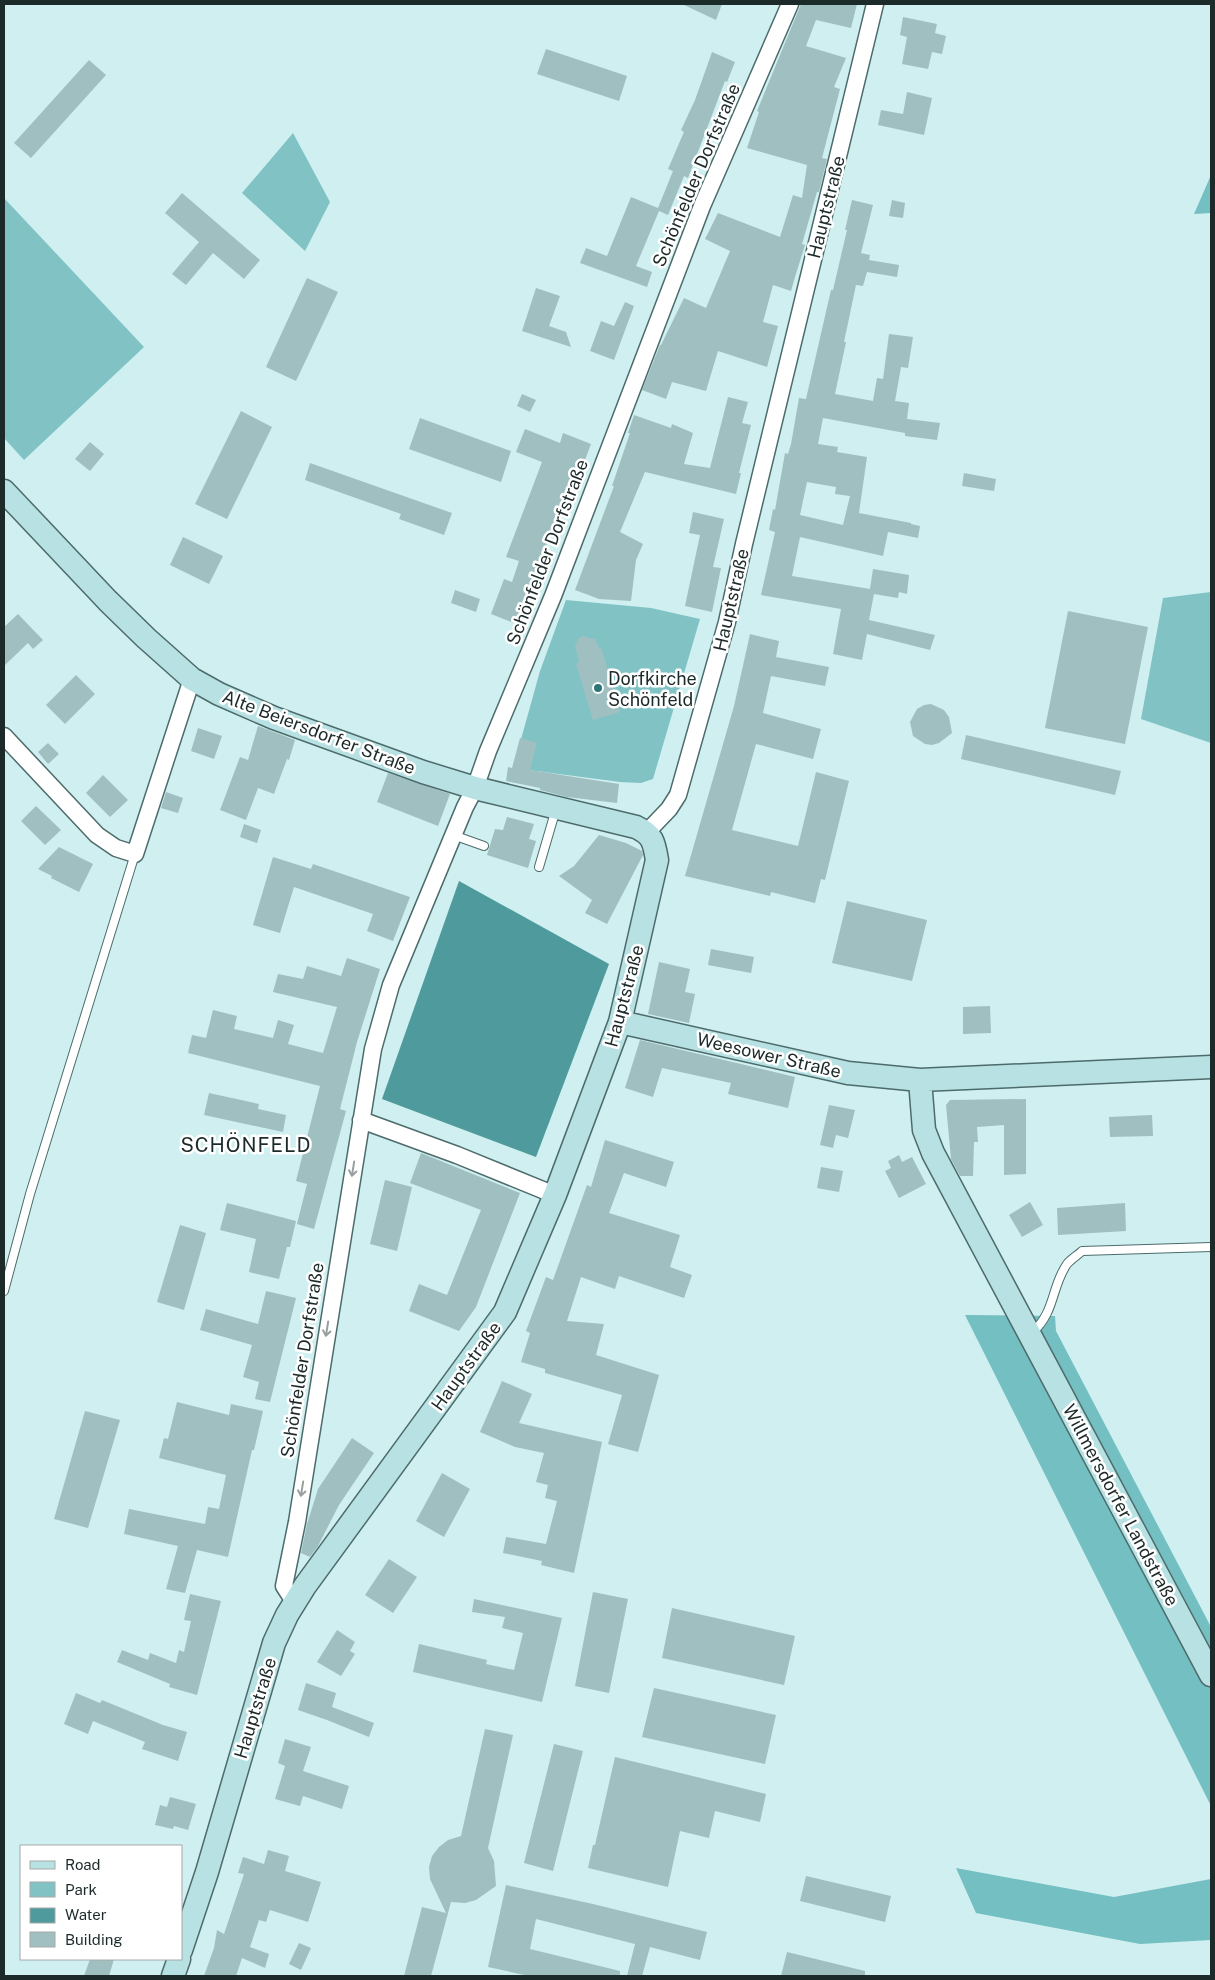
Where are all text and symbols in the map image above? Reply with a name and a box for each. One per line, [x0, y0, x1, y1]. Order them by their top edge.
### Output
street label: Schönfelder Dorfstraße [648, 80, 744, 270]
street label: Hauptstraße [803, 154, 849, 260]
street label: Schönfelder Dorfstraße [502, 456, 592, 648]
street label: Hauptstraße [709, 547, 753, 653]
place label: Dorfkirche Schönfeld [608, 668, 697, 710]
marker: Dorfkirche Schönfeld [592, 682, 604, 694]
street label: Alte Beiersdorfer Straße [220, 686, 418, 778]
street label: Hauptstraße [600, 943, 648, 1049]
street label: Weesower Straße [695, 1028, 843, 1082]
district label: SCHÖNFELD [181, 1132, 311, 1157]
one-way arrow [348, 1160, 358, 1176]
street label: Schönfelder Dorfstraße [276, 1261, 328, 1459]
street label: Hauptstraße [427, 1317, 505, 1415]
one-way arrow [322, 1321, 332, 1337]
street label: Willmersdorfer Landstraße [1059, 1401, 1183, 1609]
one-way arrow [296, 1481, 306, 1497]
street label: Hauptstraße [230, 1655, 280, 1761]
legend [20, 1845, 182, 1960]
text: Road [65, 1856, 101, 1873]
text: Park [65, 1881, 97, 1898]
text: Water [65, 1906, 107, 1923]
text: Building [65, 1931, 123, 1948]

